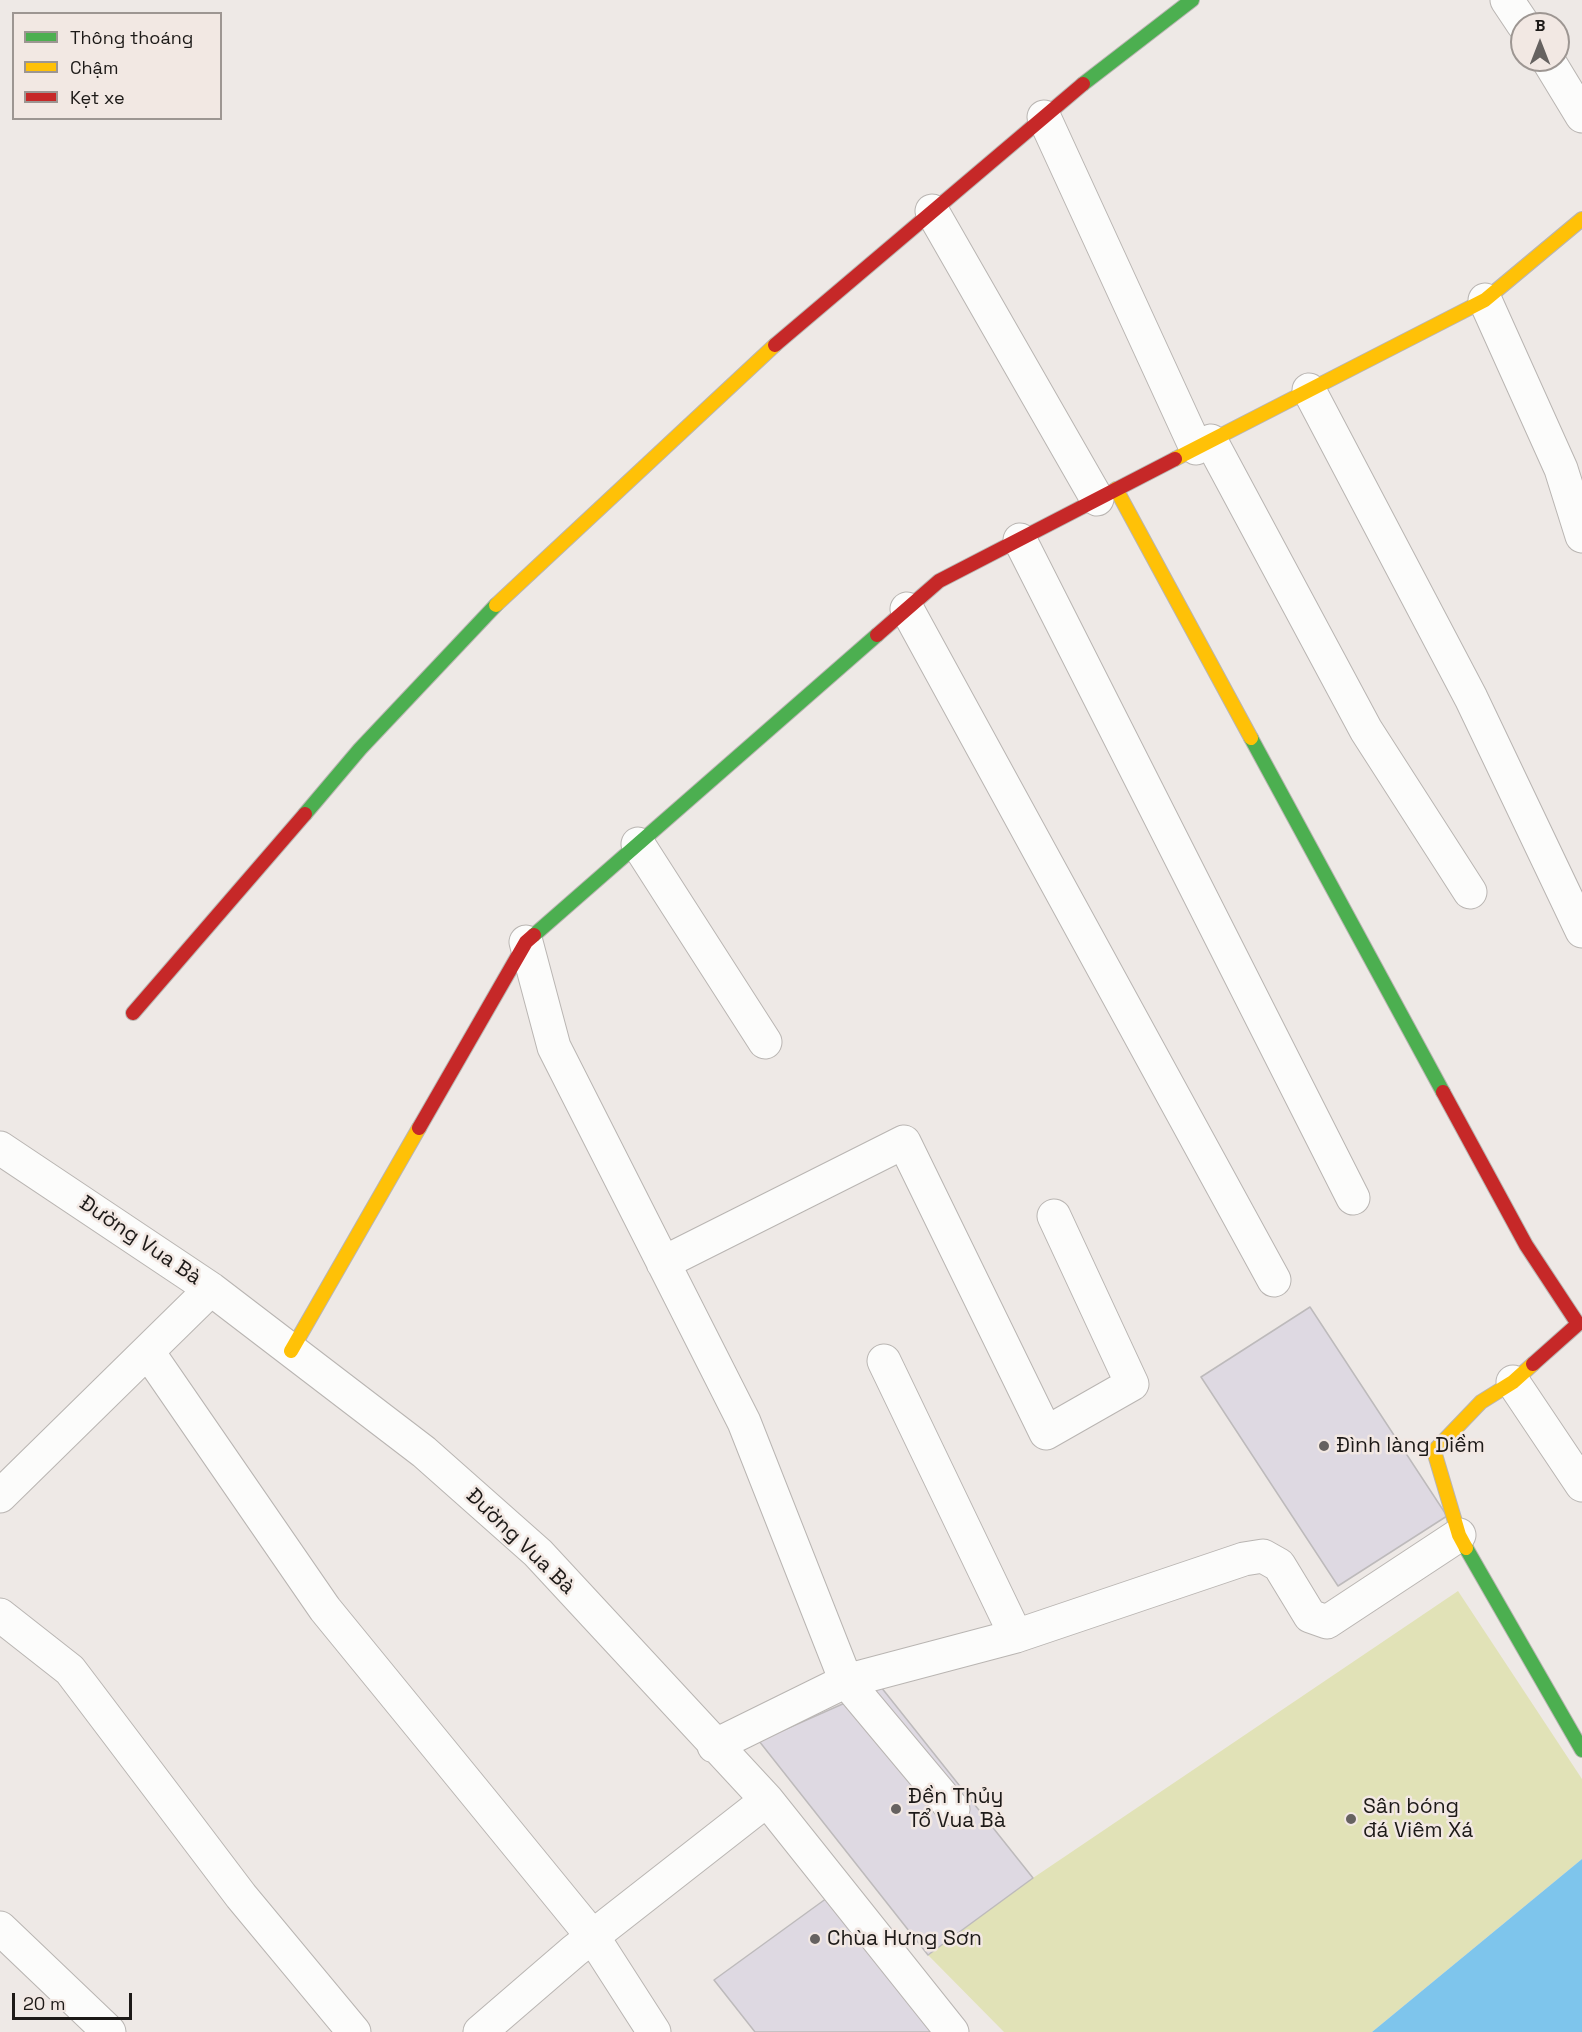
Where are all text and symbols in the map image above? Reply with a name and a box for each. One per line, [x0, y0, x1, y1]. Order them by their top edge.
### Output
legend [12, 12, 222, 120]
north arrow [1510, 12, 1570, 72]
text: B [1535, 15, 1545, 36]
text: Thông thoáng [70, 26, 193, 49]
text: Chậm [70, 56, 118, 79]
text: Kẹt xe [70, 86, 125, 109]
street label: Đường Vua Bà [74, 1191, 206, 1291]
place label: Đình làng Diềm [1336, 1433, 1485, 1459]
marker: Đình làng Diềm [1317, 1439, 1331, 1453]
street label: Đường Vua Bà [460, 1484, 580, 1600]
place label: Đền Thủy Tổ Vua Bà [908, 1784, 1006, 1834]
place label: Sân bóng đá Viêm Xá [1363, 1794, 1473, 1844]
marker: Đền Thủy Tổ Vua Bà [889, 1802, 903, 1816]
marker: Sân bóng đá Viêm Xá [1344, 1812, 1358, 1826]
place label: Chùa Hưng Sơn [827, 1926, 982, 1952]
marker: Chùa Hưng Sơn [808, 1932, 822, 1946]
scale bar [15, 1981, 135, 2019]
text: 20 m [23, 1992, 66, 2015]

